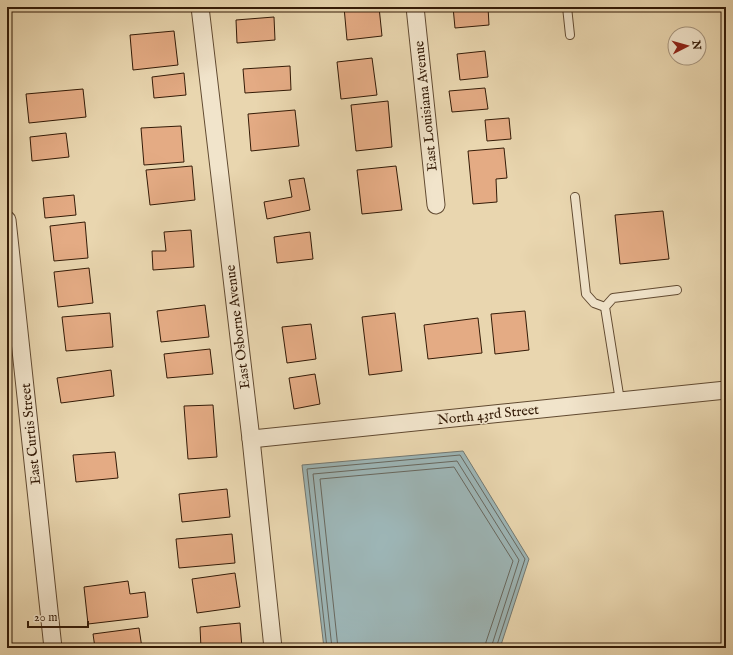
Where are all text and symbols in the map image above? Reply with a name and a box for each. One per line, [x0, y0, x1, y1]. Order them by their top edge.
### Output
north arrow [667, 26, 707, 66]
street label: East Louisiana Avenue [410, 39, 442, 172]
text: N [688, 39, 703, 51]
street label: East Osborne Avenue [221, 263, 255, 390]
street label: East Curtis Street [17, 382, 45, 486]
street label: North 43rd Street [436, 401, 540, 429]
scale bar [28, 603, 88, 629]
text: 20 m [34, 610, 57, 625]

